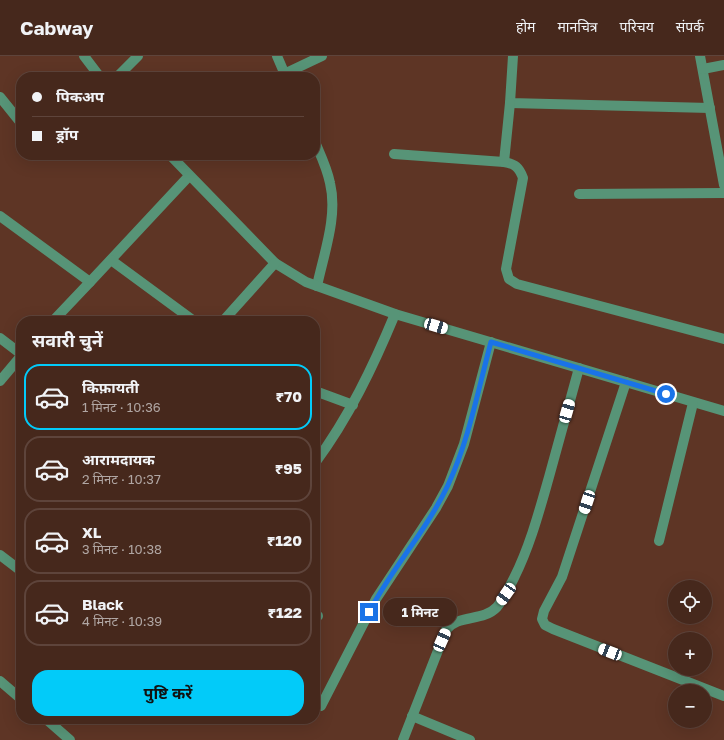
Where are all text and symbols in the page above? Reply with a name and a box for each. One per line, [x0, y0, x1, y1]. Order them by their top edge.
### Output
text: Cabway [20, 16, 94, 39]
text: होम [516, 18, 535, 35]
text: मानचित्र [557, 18, 598, 35]
text: परिचय [620, 18, 654, 35]
text: संपर्क [676, 18, 704, 35]
text: पिकअप [56, 87, 104, 105]
text: ड्रॉप [56, 125, 78, 143]
car [423, 317, 449, 335]
text: सवारी चुनें [32, 329, 103, 351]
text: किफ़ायती [82, 378, 139, 396]
icon: car [34, 379, 70, 415]
route start [657, 385, 675, 403]
text: ₹70 [275, 387, 302, 405]
car [558, 398, 576, 424]
text: 1 मिनट · 10:36 [82, 399, 161, 415]
text: आरामदायक [82, 450, 155, 468]
icon: car [34, 451, 70, 487]
text: ₹95 [275, 459, 302, 477]
text: 2 मिनट · 10:37 [82, 471, 161, 487]
car [578, 489, 596, 515]
icon: car [34, 523, 70, 559]
text: XL [82, 523, 101, 541]
text: ₹120 [267, 531, 302, 549]
text: 3 मिनट · 10:38 [82, 541, 162, 557]
map controls [668, 580, 712, 728]
button: locate [668, 580, 712, 624]
car [494, 581, 518, 607]
icon: car [34, 595, 70, 631]
text: Black [82, 595, 124, 613]
callout: 1 मिनट [383, 598, 457, 626]
text: ₹122 [267, 603, 302, 621]
route end [360, 603, 378, 621]
text: 1 मिनट [401, 604, 439, 620]
text: 4 मिनट · 10:39 [82, 613, 162, 629]
car [432, 627, 452, 653]
button: + [668, 632, 712, 676]
car [597, 642, 623, 662]
button: पुष्टि करें [32, 670, 304, 716]
button: − [668, 684, 712, 728]

